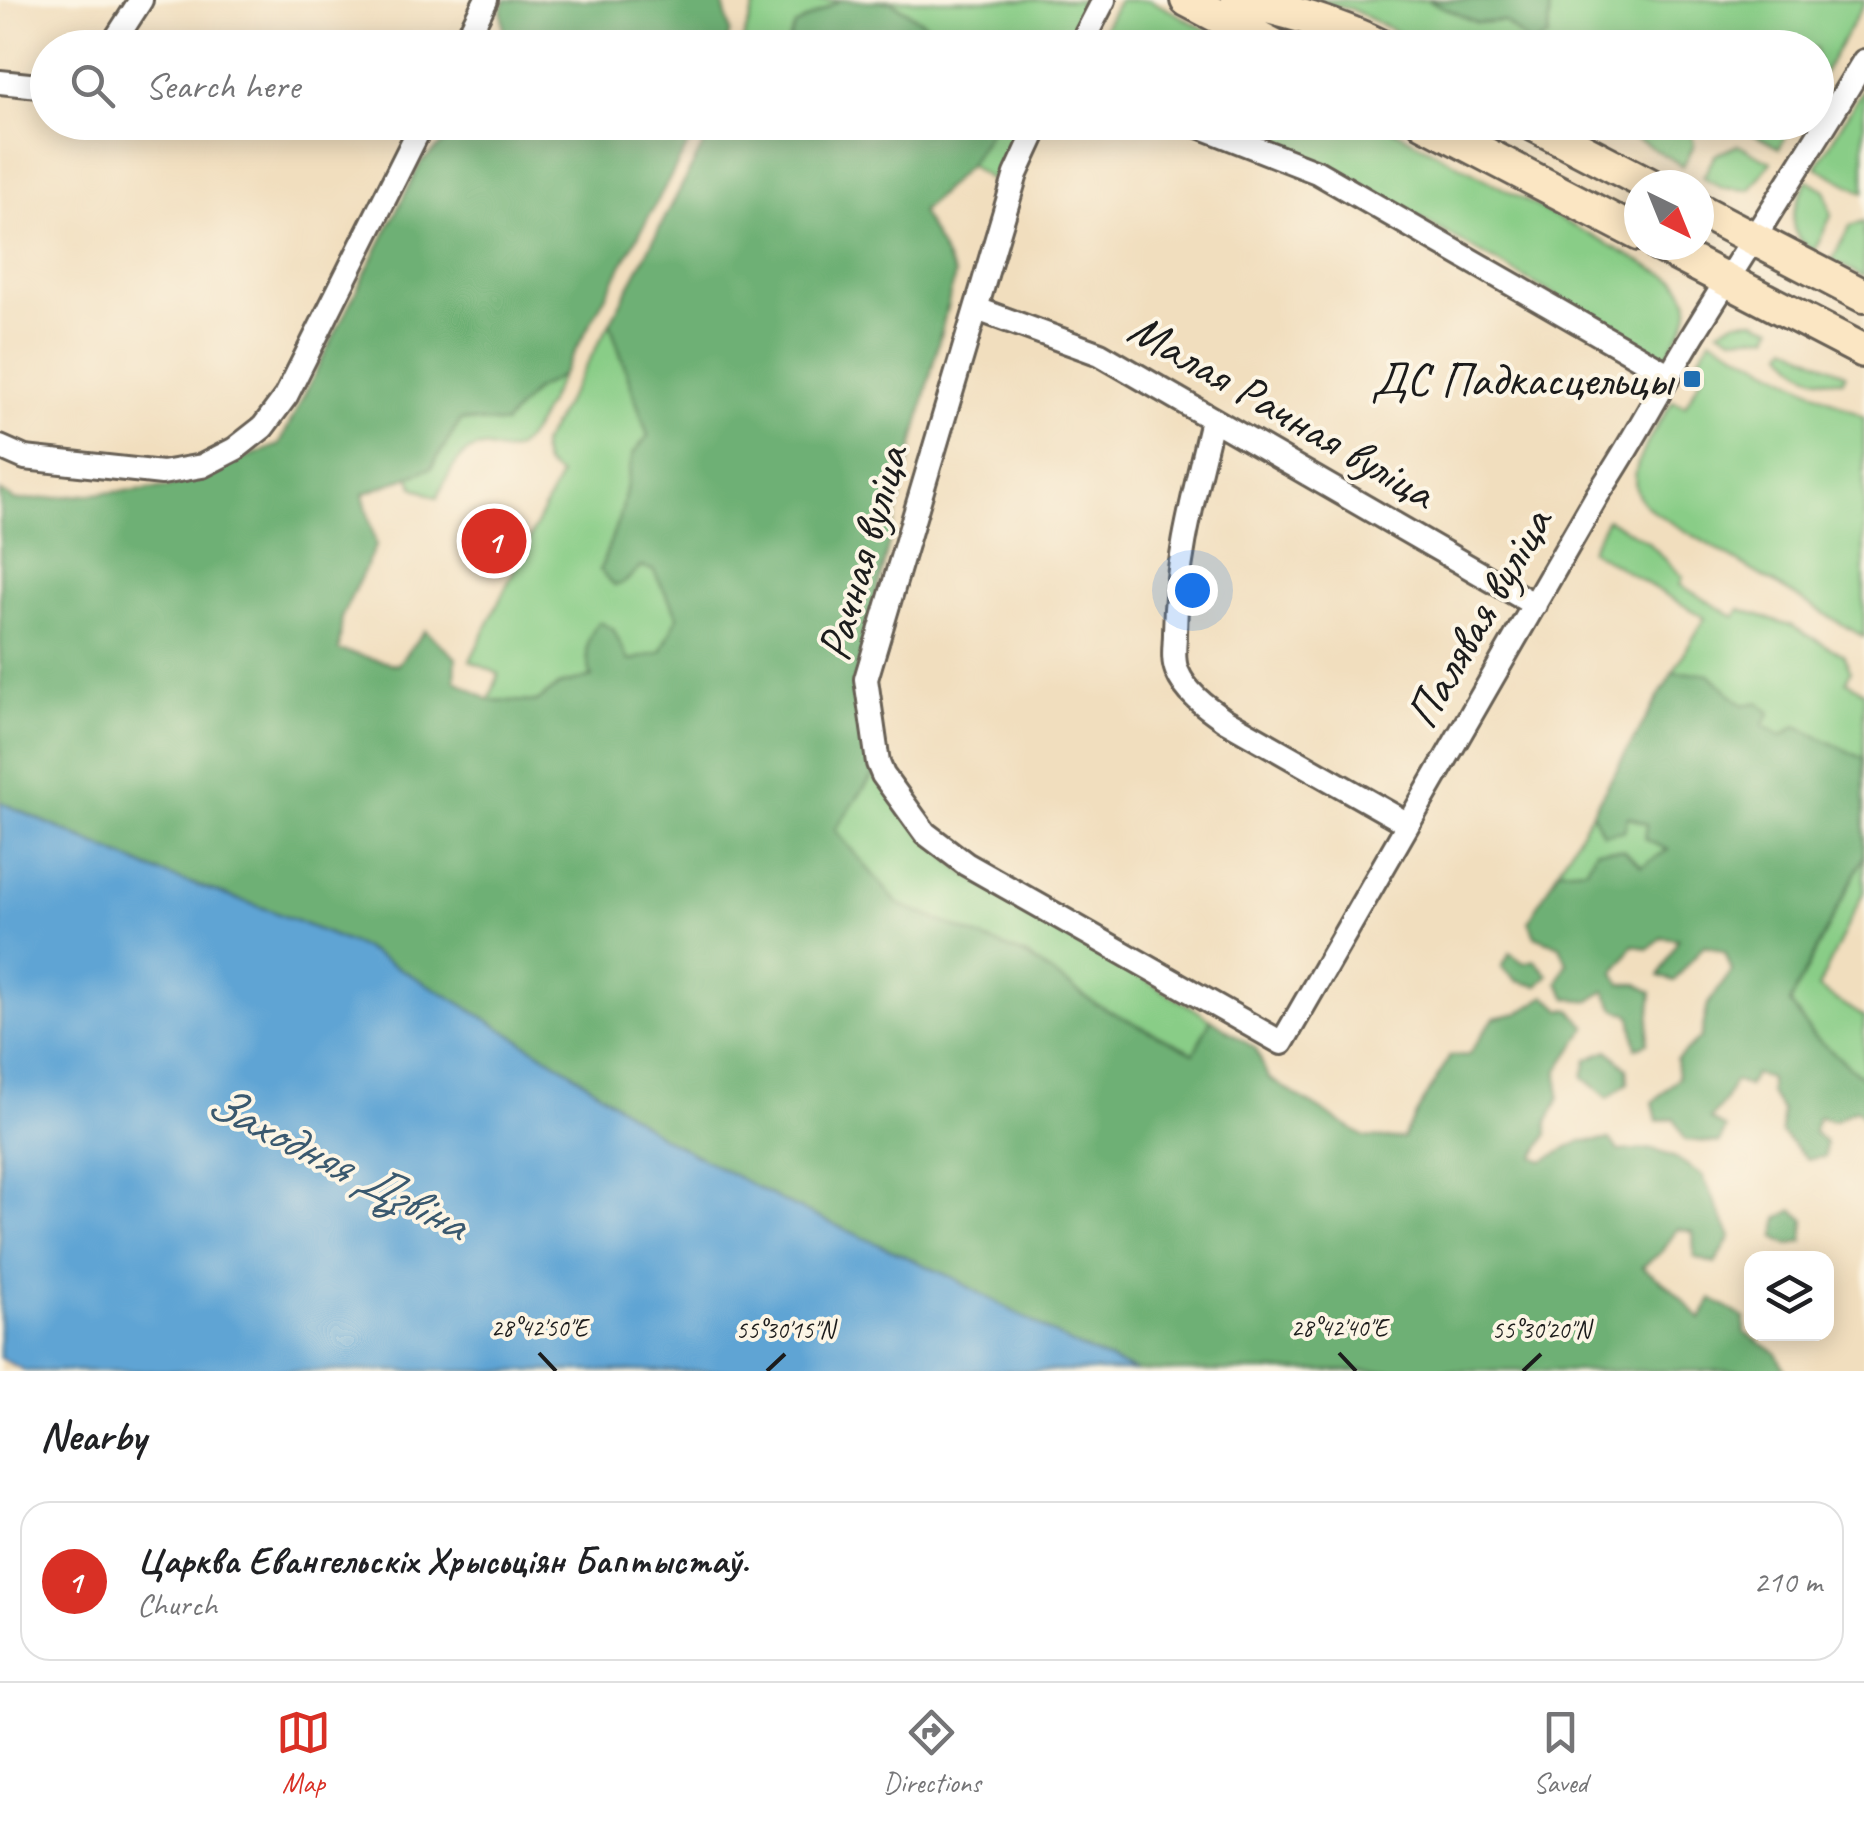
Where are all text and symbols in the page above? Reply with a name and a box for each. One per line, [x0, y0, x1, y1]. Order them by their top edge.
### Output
search box [30, 30, 1834, 140]
icon: search [65, 58, 120, 113]
text: Search here [145, 62, 300, 109]
north arrow [1624, 170, 1714, 260]
street label: Малая Рачная вуліца [1118, 298, 1448, 523]
place label: ДС Падкасцельцы [1371, 349, 1676, 409]
marker: ДС Падкасцельцы [1681, 368, 1703, 390]
street label: Рачная вуліца [803, 436, 922, 667]
street label: Палявая вуліца [1391, 495, 1566, 739]
pin: 1 [462, 504, 526, 578]
your location [1167, 565, 1218, 616]
water label: Заходняя Дзвіна [196, 1069, 481, 1256]
map controls [1744, 1251, 1834, 1341]
button: layers [1744, 1251, 1834, 1341]
text: 28°42'50"E [491, 1312, 590, 1344]
text: 28°42'40"E [1291, 1312, 1390, 1344]
text: 55°30'15"N [736, 1314, 838, 1346]
text: 55°30'20"N [1492, 1314, 1594, 1346]
text: Nearby [40, 1410, 146, 1463]
text: Царква Евангельскіх Хрысьціян Баптыстаў. [137, 1537, 749, 1584]
text: 1 [67, 1561, 82, 1602]
text: 210 m [1753, 1561, 1822, 1602]
text: Church [137, 1584, 217, 1625]
tab: Map [276, 1705, 331, 1800]
tab: Directions [883, 1705, 981, 1800]
tab: Saved [1533, 1705, 1588, 1800]

